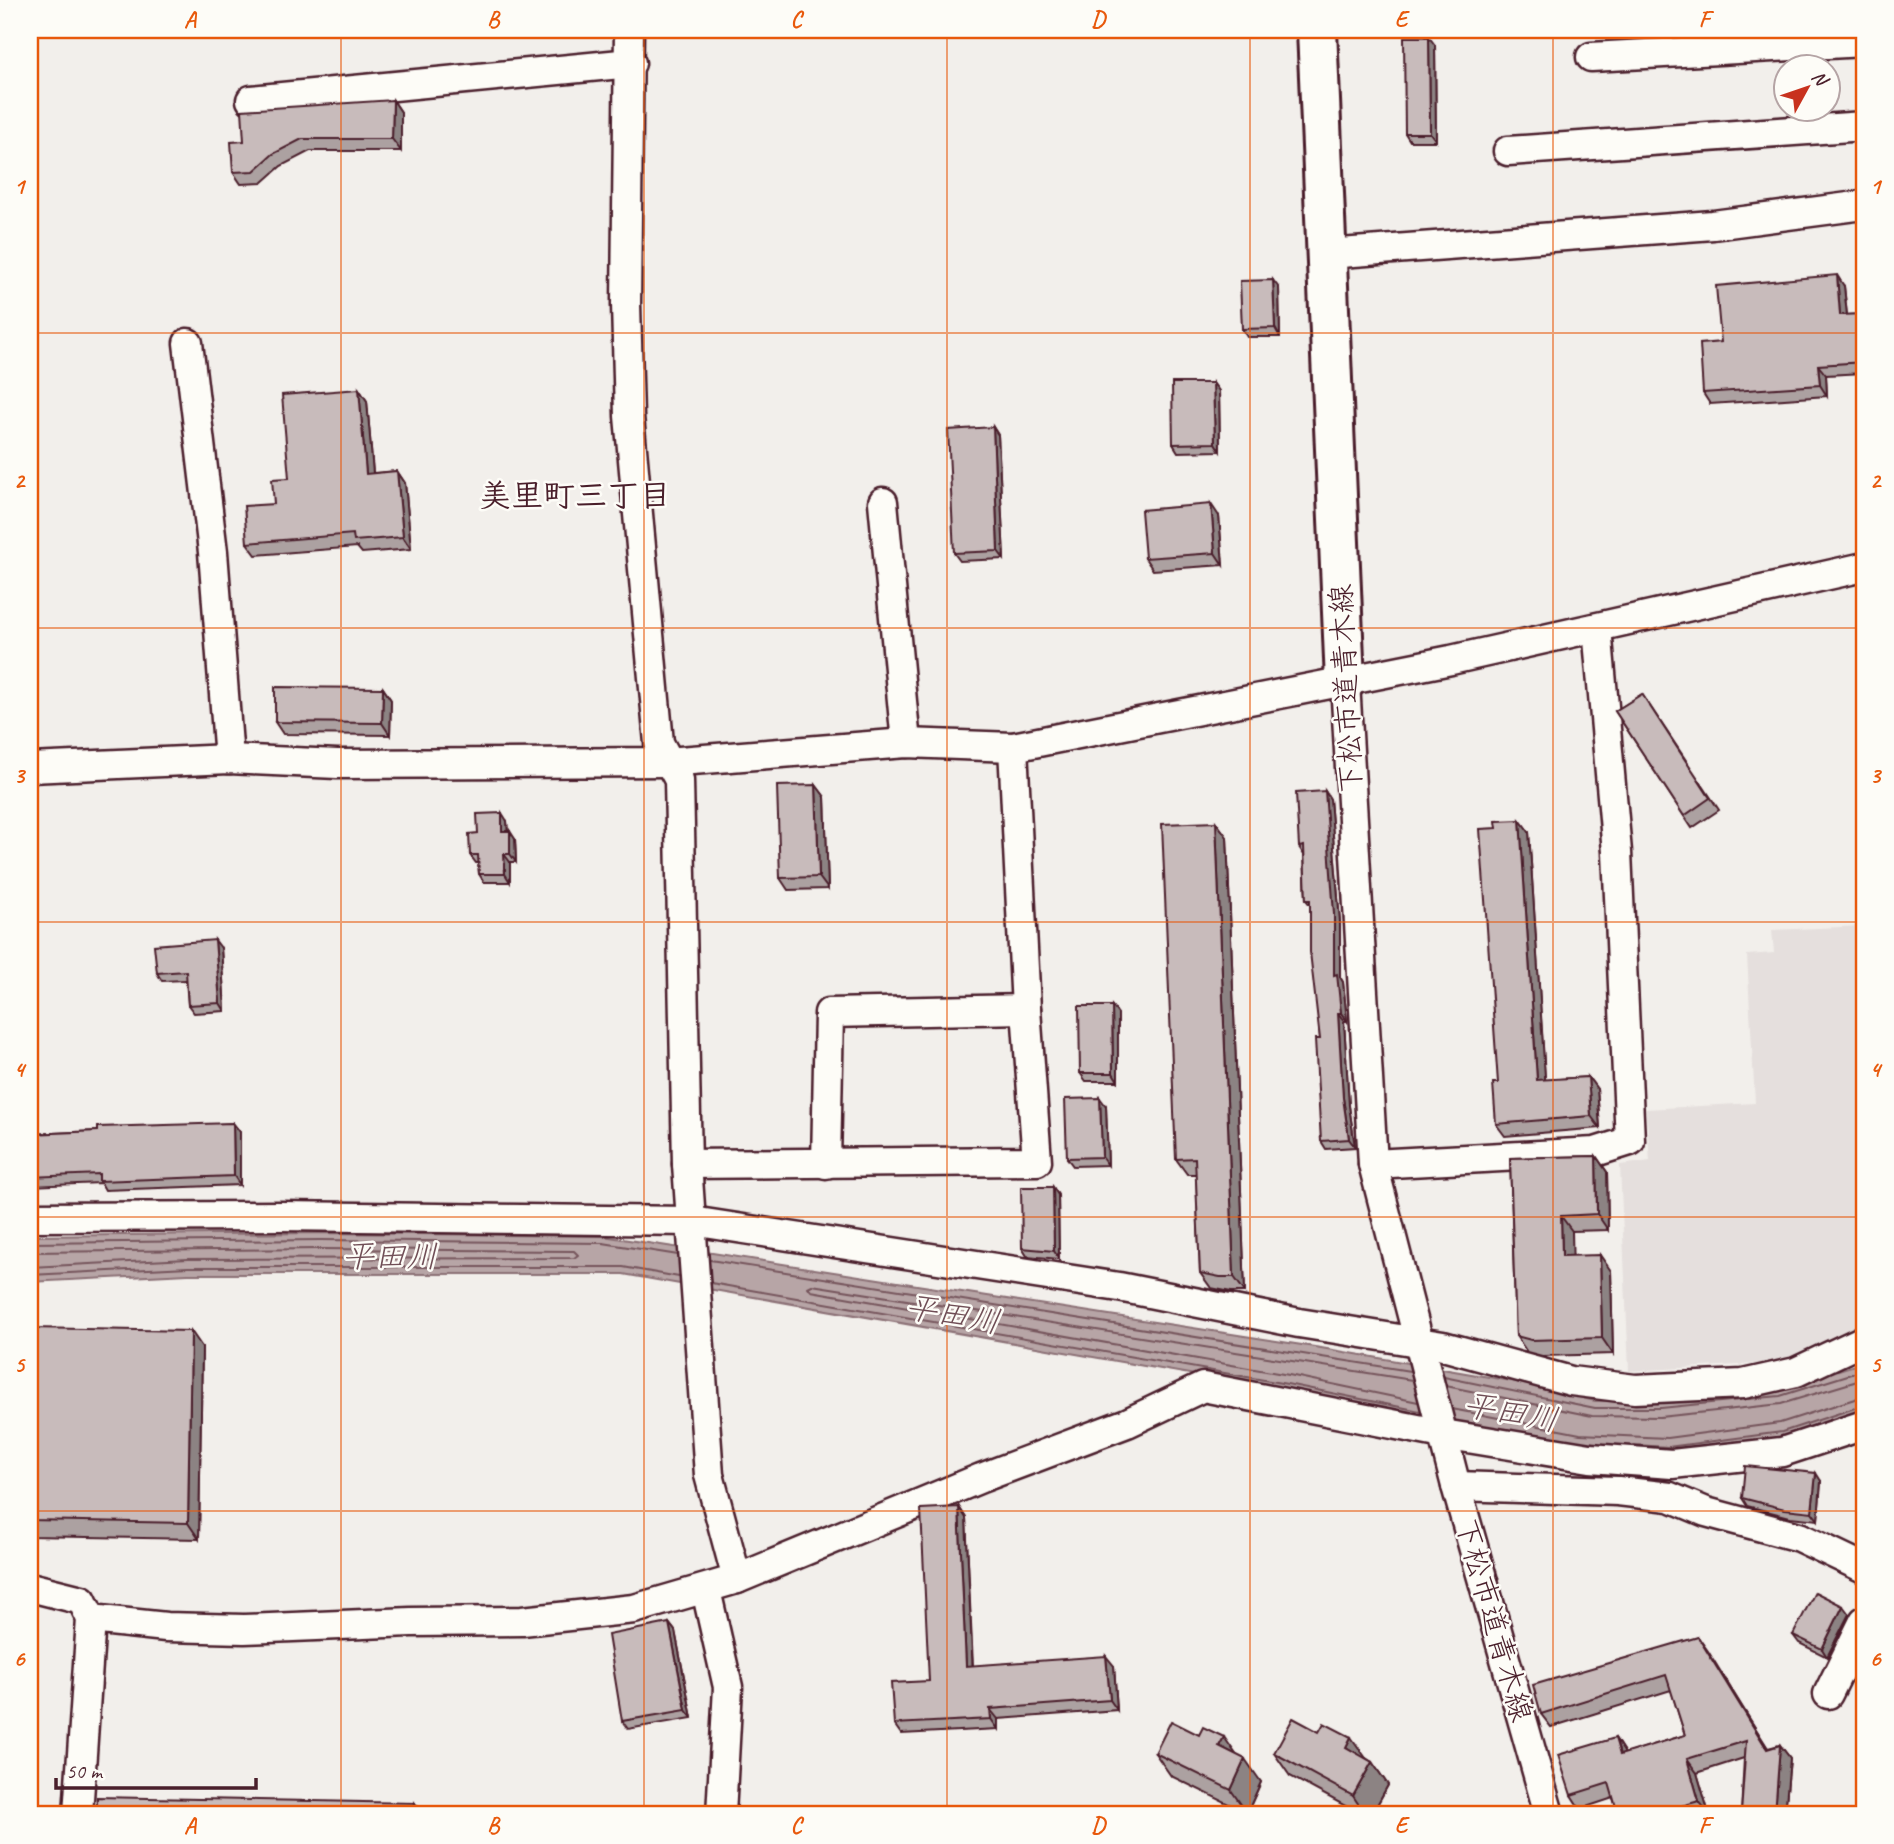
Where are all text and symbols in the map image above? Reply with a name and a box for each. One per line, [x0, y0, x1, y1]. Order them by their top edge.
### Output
text: A [184, 5, 198, 34]
text: B [487, 5, 501, 34]
text: C [791, 5, 805, 34]
text: D [1091, 5, 1107, 34]
text: E [1395, 5, 1411, 34]
text: F [1699, 5, 1715, 34]
north arrow [1772, 52, 1842, 122]
text: N [1806, 65, 1834, 92]
text: 1 [14, 172, 27, 201]
text: 1 [1870, 172, 1883, 201]
text: 2 [14, 466, 27, 495]
text: 2 [1870, 466, 1883, 495]
district label: 美里町三丁目 [479, 475, 671, 516]
street label: 下松市道青木線 [1322, 583, 1370, 795]
text: 3 [14, 761, 27, 790]
text: 3 [1870, 761, 1883, 790]
text: 4 [14, 1055, 27, 1084]
text: 4 [1870, 1055, 1883, 1084]
water label: 平田川 [342, 1236, 438, 1277]
water label: 平田川 [902, 1286, 1004, 1343]
text: 5 [14, 1350, 26, 1379]
text: 5 [1870, 1350, 1882, 1379]
water label: 平田川 [1460, 1384, 1562, 1441]
street label: 下松市道青木線 [1447, 1514, 1541, 1726]
text: 6 [14, 1644, 27, 1673]
text: 6 [1870, 1644, 1883, 1673]
scale bar [56, 1746, 256, 1790]
text: 50 m [66, 1758, 104, 1784]
text: A [184, 1811, 198, 1840]
text: B [487, 1811, 501, 1840]
text: C [791, 1811, 805, 1840]
text: D [1091, 1811, 1107, 1840]
text: E [1395, 1811, 1411, 1840]
text: F [1699, 1811, 1715, 1840]

